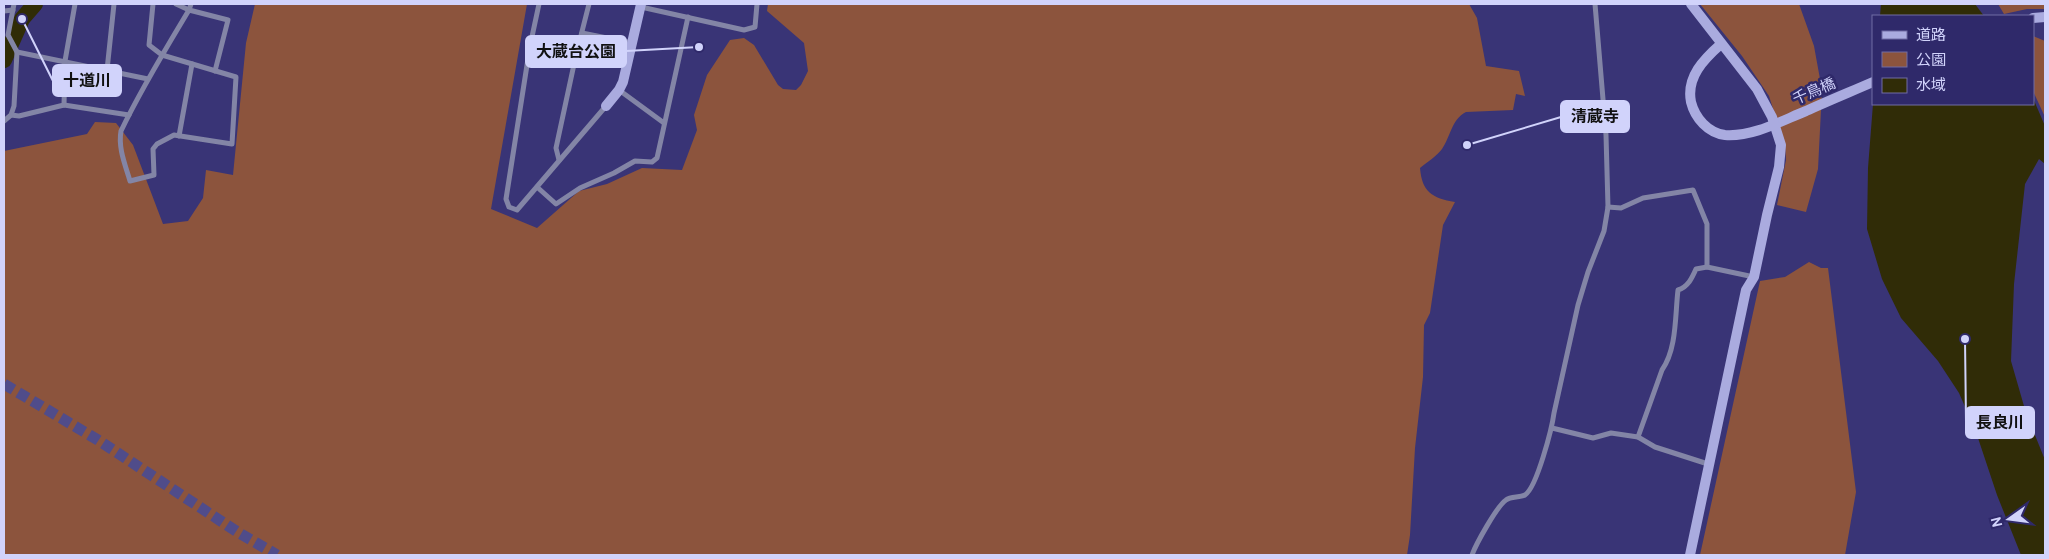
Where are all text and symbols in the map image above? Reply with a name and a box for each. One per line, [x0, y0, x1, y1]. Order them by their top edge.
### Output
legend [1872, 15, 2034, 105]
text: 道路 [1916, 27, 1946, 46]
callout: 大蔵台公園 [526, 36, 626, 67]
text: 大蔵台公園 [536, 43, 616, 63]
text: 公園 [1916, 52, 1946, 71]
callout: 十道川 [53, 65, 121, 96]
text: 十道川 [63, 72, 111, 92]
street label: 千鳥橋 [1790, 75, 1839, 110]
text: 水域 [1916, 77, 1946, 96]
callout: 清蔵寺 [1561, 101, 1629, 132]
text: 清蔵寺 [1571, 108, 1619, 128]
callout: 長良川 [1966, 407, 2034, 438]
text: 長良川 [1976, 414, 2024, 434]
north arrow [1984, 494, 2034, 544]
text: N [1988, 515, 2007, 529]

